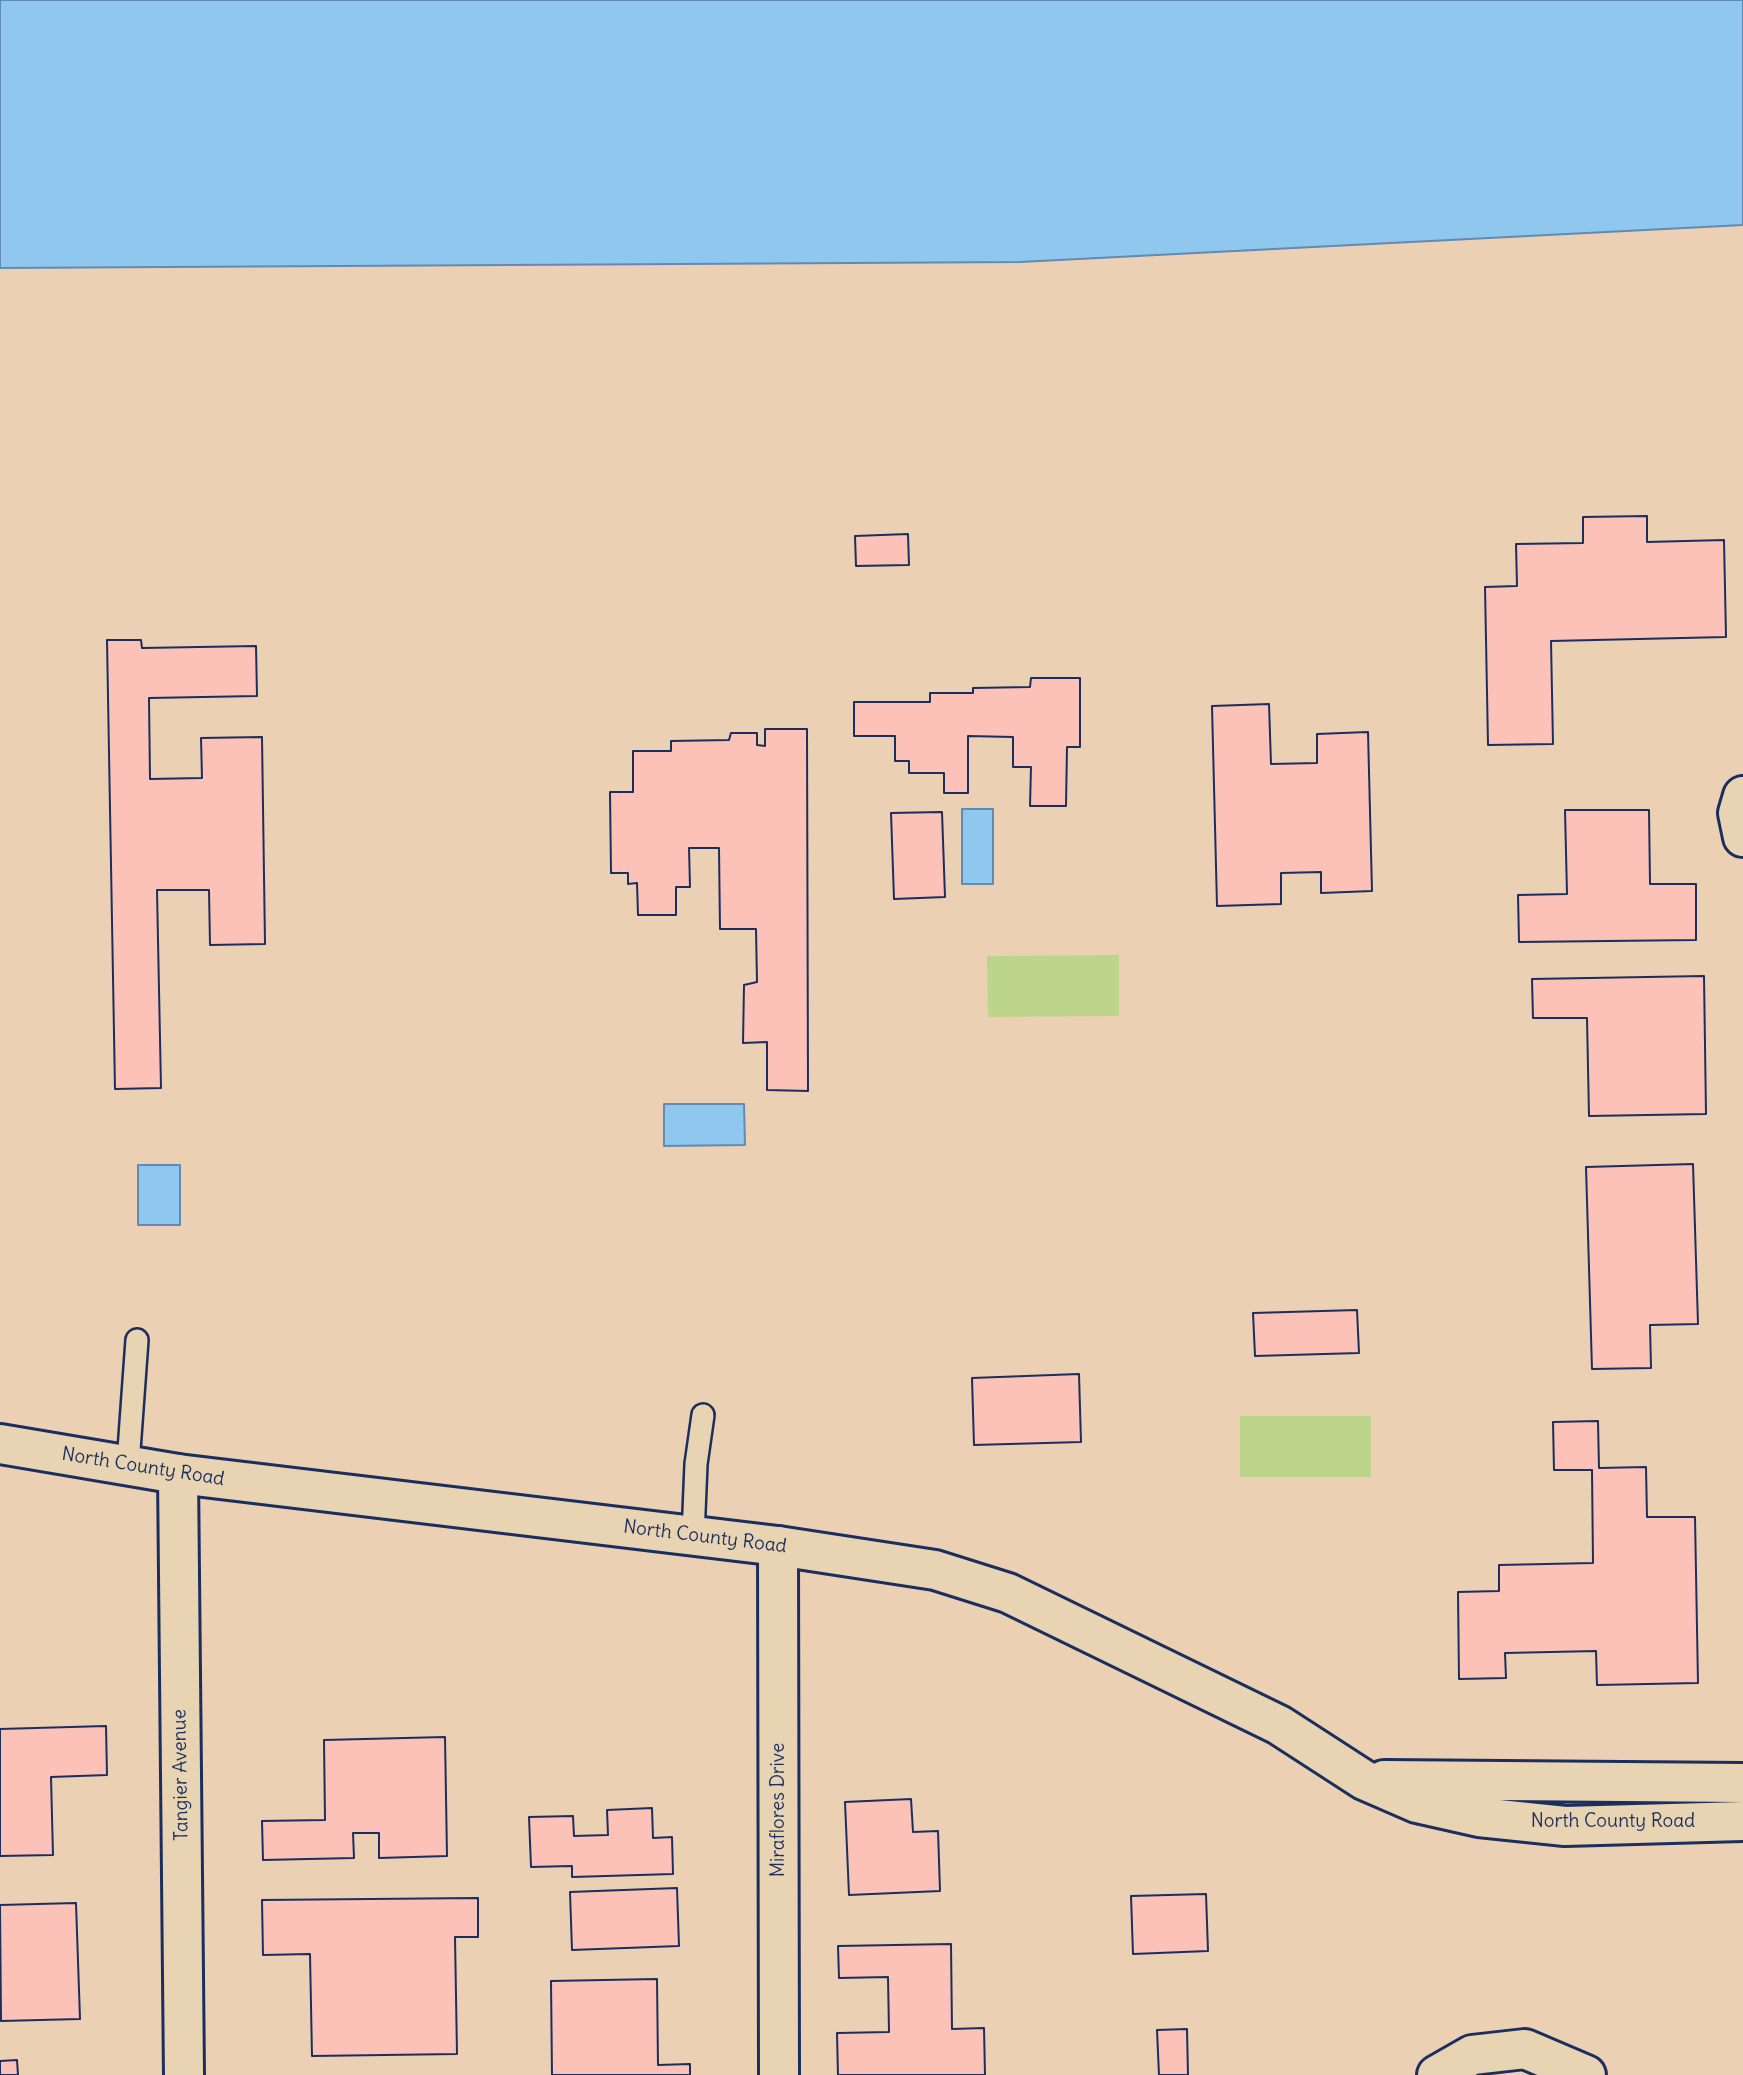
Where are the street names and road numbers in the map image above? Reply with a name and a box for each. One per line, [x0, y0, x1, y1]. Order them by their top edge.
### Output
street label: North County Road [60, 1443, 226, 1491]
street label: North County Road [622, 1516, 788, 1558]
street label: Tangier Avenue [168, 1709, 194, 1841]
street label: Miraflores Drive [768, 1743, 790, 1877]
street label: North County Road [1531, 1811, 1695, 1833]

